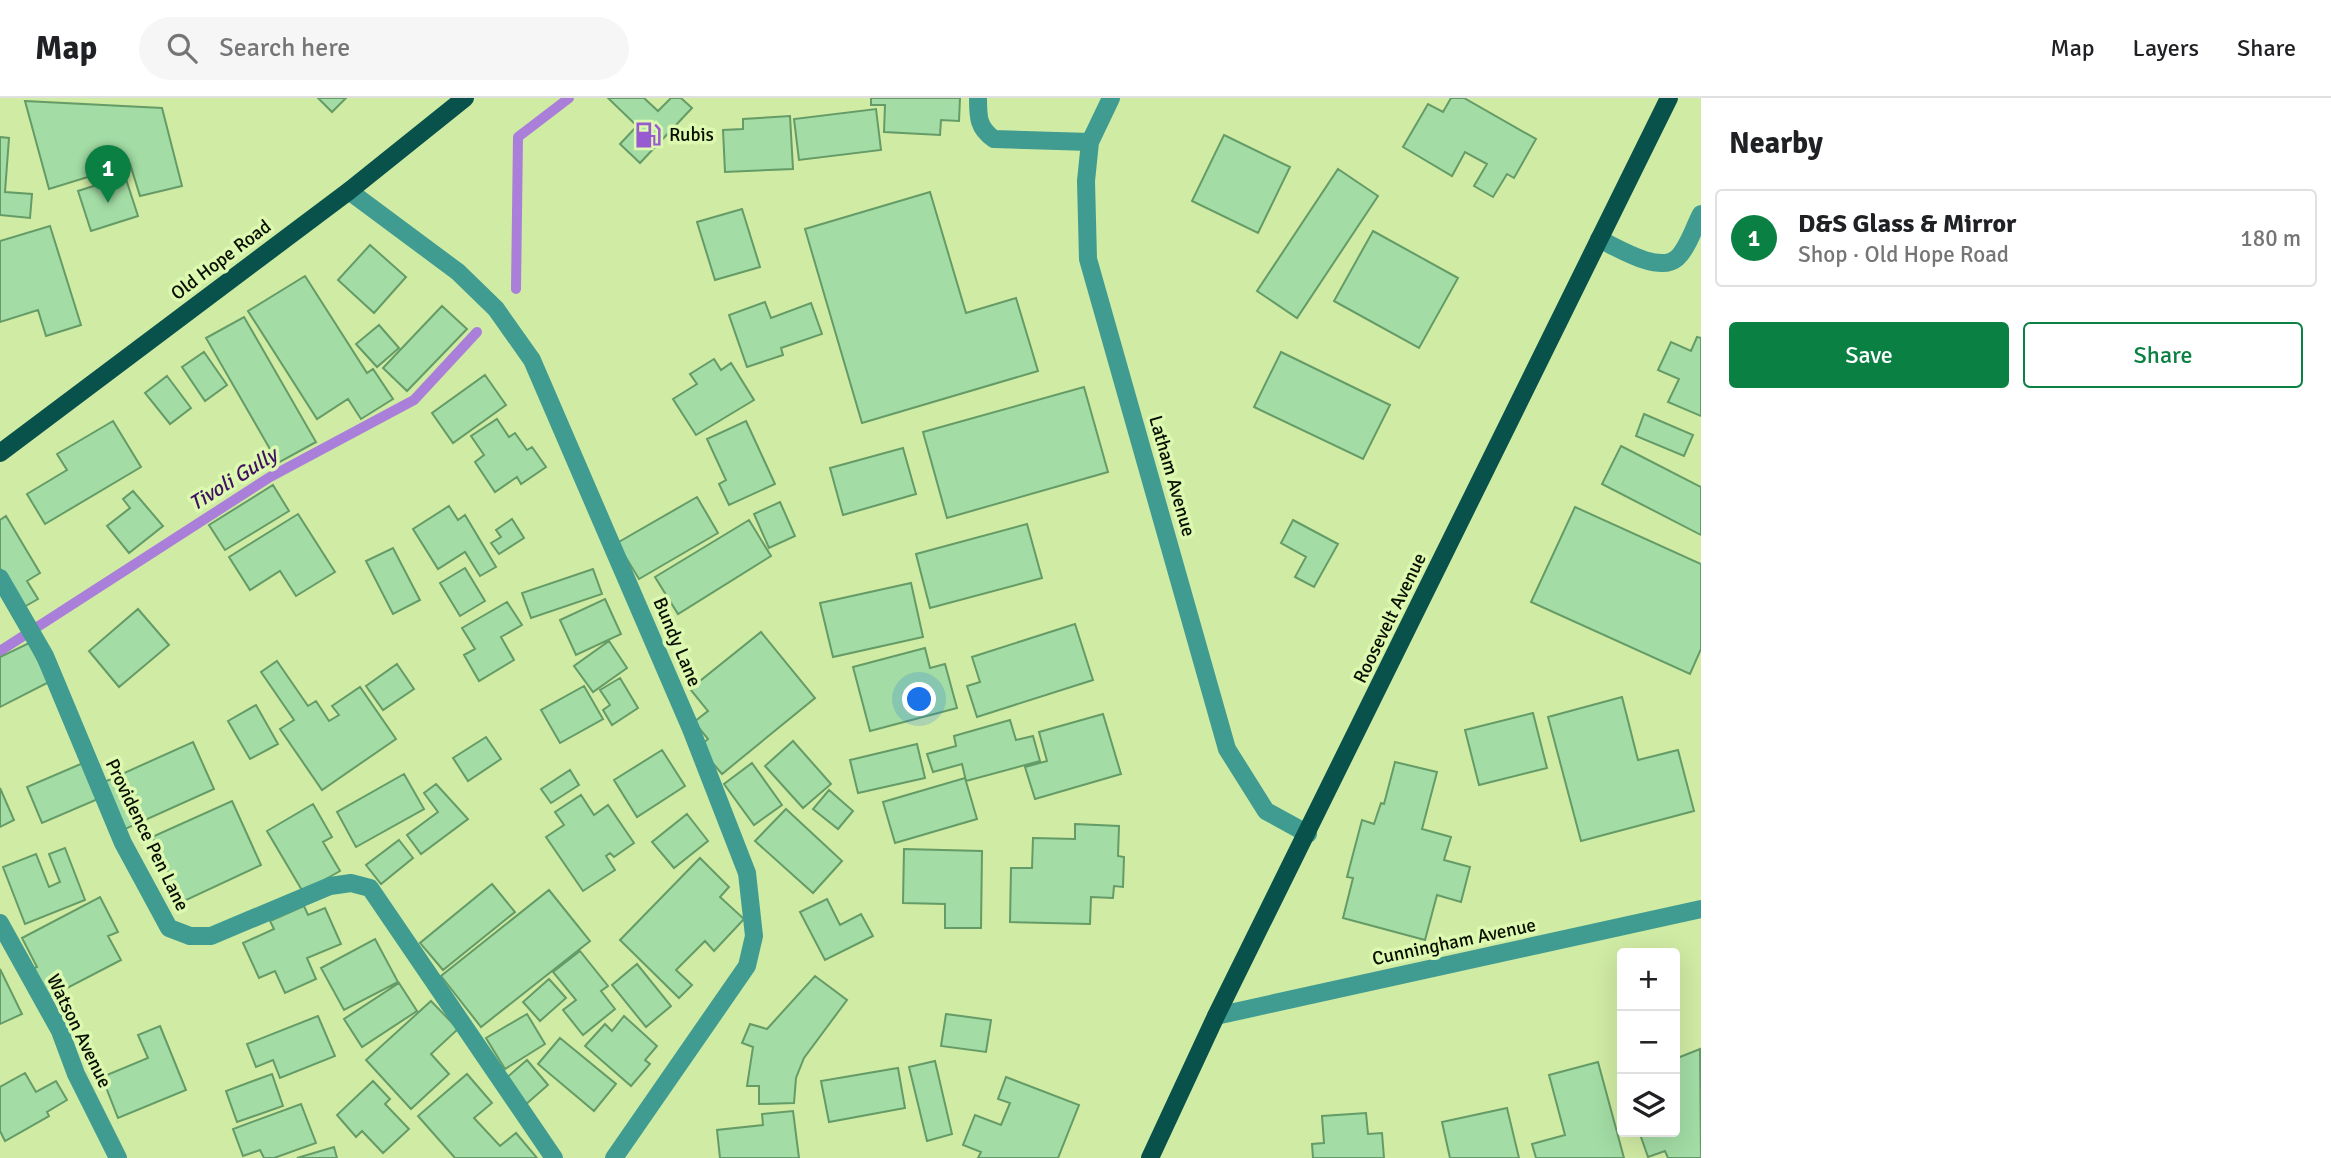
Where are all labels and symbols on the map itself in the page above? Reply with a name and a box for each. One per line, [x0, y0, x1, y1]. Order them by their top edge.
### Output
fuel station icon: Rubis [633, 120, 663, 150]
place label: Rubis [669, 123, 714, 147]
pin: 1 [85, 145, 131, 203]
street label: Old Hope Road [166, 215, 276, 305]
street label: Latham Avenue [1143, 413, 1201, 539]
water label: Tivoli Gully [184, 440, 285, 516]
street label: Roosevelt Avenue [1348, 549, 1432, 687]
street label: Bundy Lane [647, 594, 707, 690]
your location [902, 682, 936, 716]
street label: Providence Pen Lane [100, 755, 194, 915]
street label: Cunningham Avenue [1370, 913, 1538, 971]
street label: Watson Avenue [41, 970, 117, 1092]

